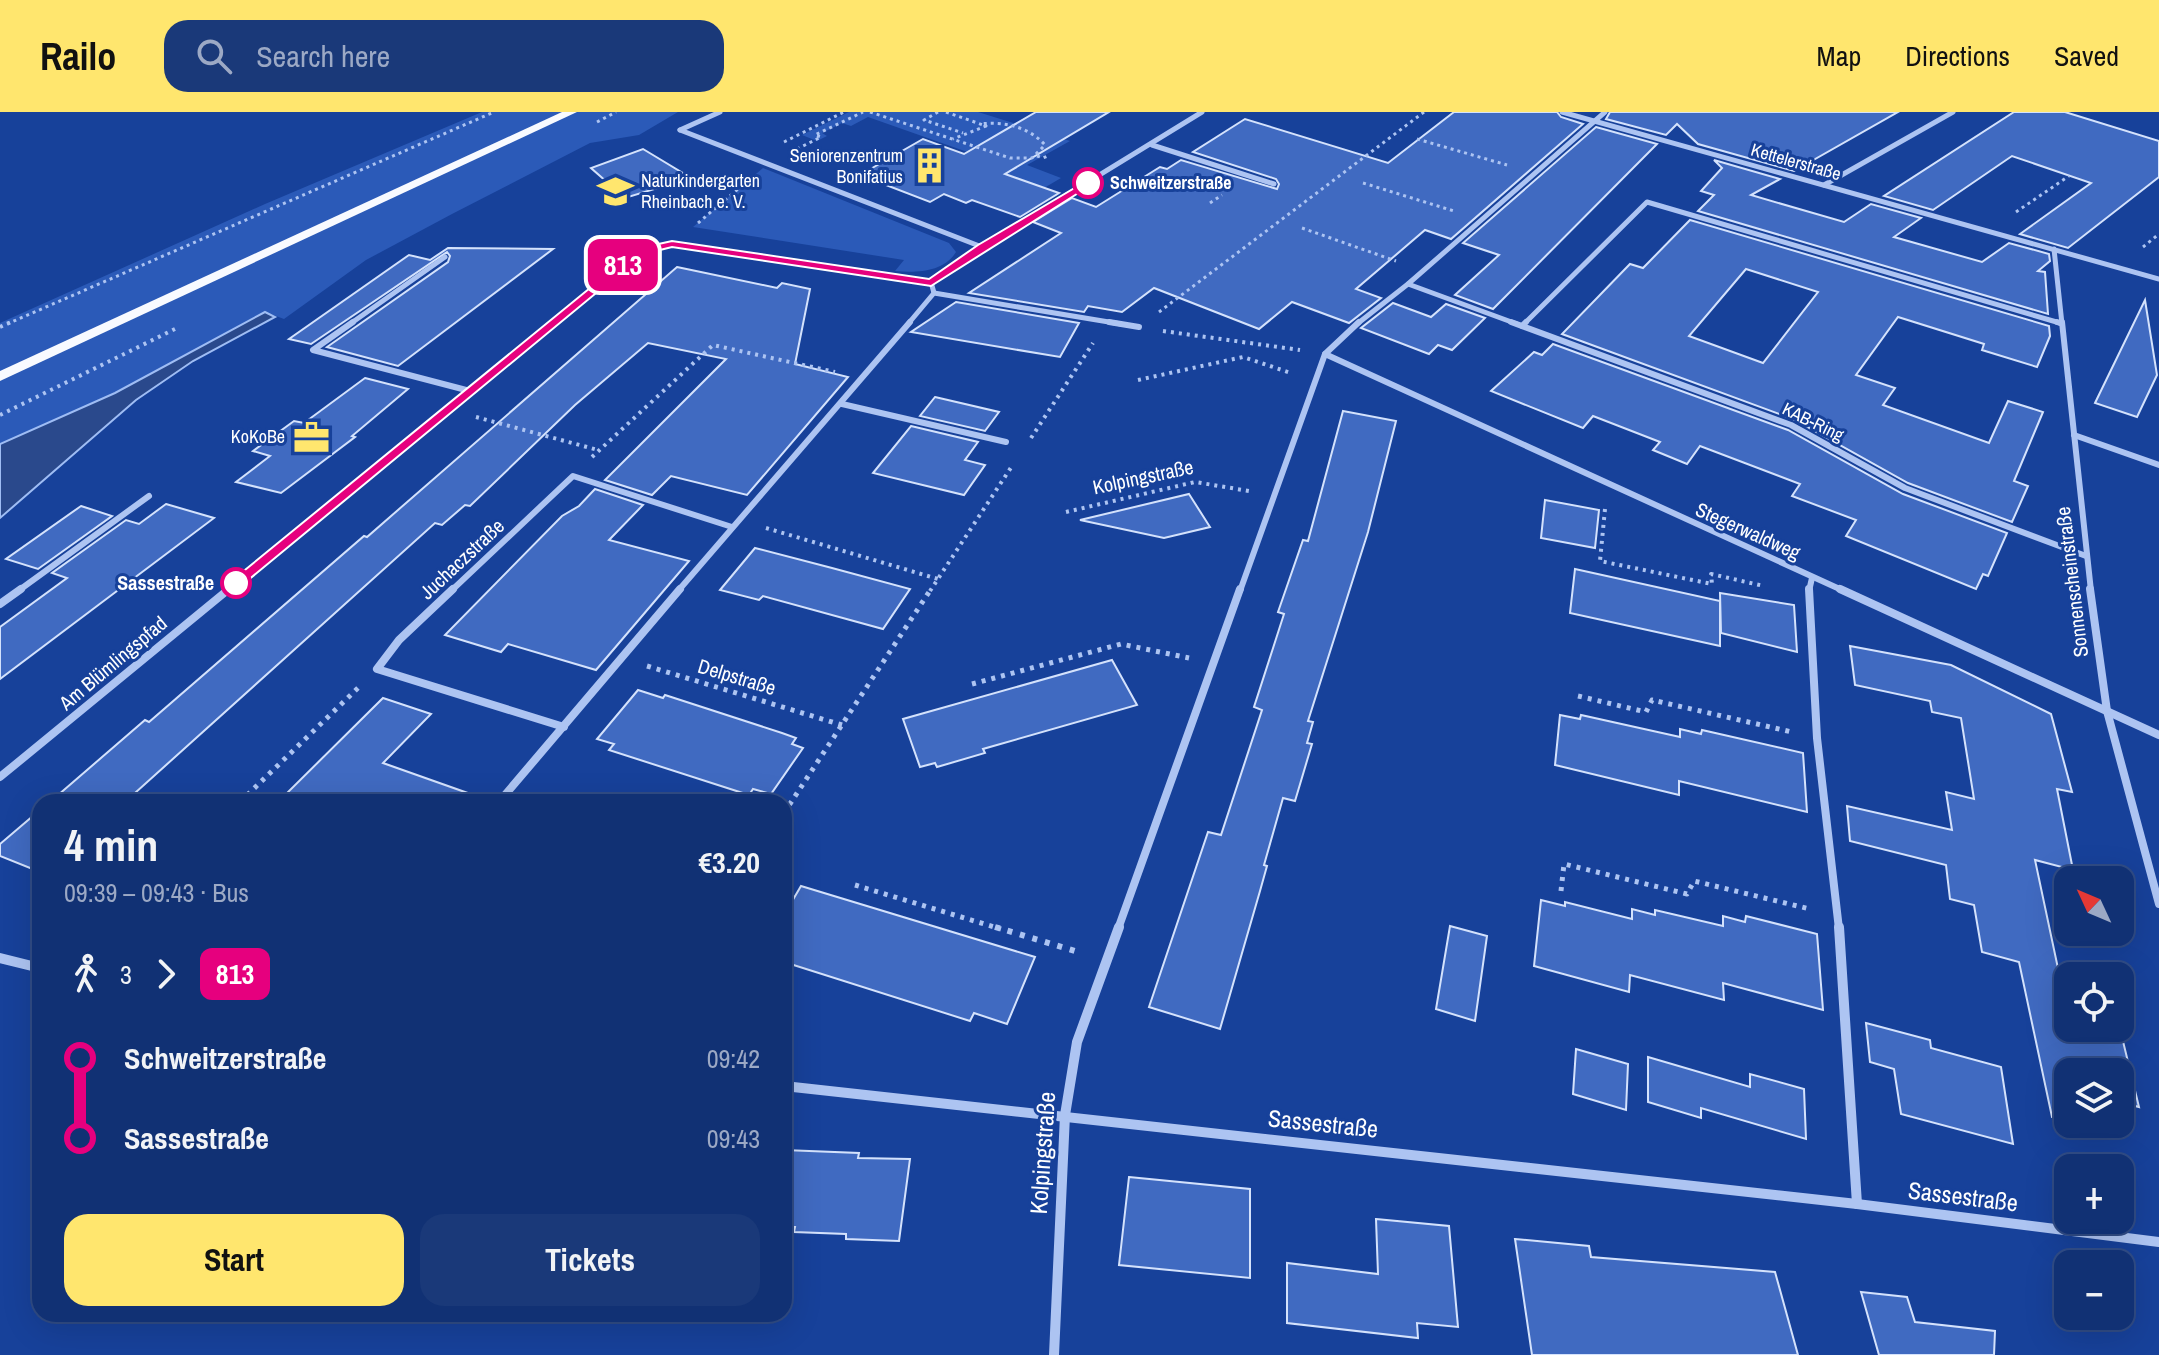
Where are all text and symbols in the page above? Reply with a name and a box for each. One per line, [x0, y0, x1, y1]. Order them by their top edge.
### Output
search box [164, 20, 724, 92]
text: Railo [40, 31, 116, 82]
icon: search [192, 34, 236, 78]
text: Search here [256, 36, 390, 76]
text: Map [1817, 37, 1861, 75]
text: Directions [1905, 37, 2010, 75]
text: Saved [2054, 37, 2119, 75]
street label: Kettelerstraße [1748, 137, 1844, 186]
place label: Seniorenzentrum Bonifatius [790, 143, 903, 189]
building icon: Seniorenzentrum Bonifatius [910, 147, 948, 185]
place label: Naturkindergarten Rheinbach e. V. [641, 168, 760, 214]
marker: Schweitzerstraße [1073, 168, 1103, 198]
place label: Schweitzerstraße [1110, 170, 1231, 195]
school or university icon: Naturkindergarten Rheinbach e. V. [596, 172, 634, 210]
line badge: 813 [577, 239, 669, 291]
text: 813 [604, 246, 642, 284]
street label: KAB-Ring [1778, 396, 1849, 448]
office icon: KoKoBe [292, 418, 330, 456]
place label: KoKoBe [231, 424, 285, 449]
street label: Kolpingstraße [1090, 453, 1196, 500]
street label: Stegerwaldweg [1691, 495, 1805, 566]
street label: Sonnenscheinstraße [2049, 505, 2094, 659]
street label: Juchaczstraße [413, 512, 510, 605]
marker: Sassestraße [221, 568, 251, 598]
place label: Sassestraße [117, 569, 214, 596]
street label: Am Blümlingspfad [52, 609, 172, 716]
street label: Delpstraße [695, 652, 779, 701]
text: 4 min [64, 815, 158, 875]
text: €3.20 [698, 842, 760, 882]
north arrow [2054, 866, 2134, 946]
map controls [2054, 866, 2134, 1330]
text: 09:39 – 09:43 · Bus [64, 875, 249, 910]
icon: walk [64, 952, 108, 996]
icon: forward [144, 952, 188, 996]
text: 813 [216, 955, 254, 993]
text: 3 [120, 957, 132, 992]
button: locate [2054, 962, 2134, 1042]
text: Schweitzerstraße [124, 1038, 326, 1078]
text: 09:42 [707, 1041, 760, 1076]
button: layers [2054, 1058, 2134, 1138]
street label: Kolpingstraße [1022, 1091, 1062, 1215]
street label: Sassestraße [1266, 1101, 1380, 1145]
text: Sassestraße [124, 1118, 269, 1158]
text: 09:43 [707, 1121, 760, 1156]
button: + [2054, 1154, 2134, 1234]
street label: Sassestraße [1906, 1173, 2020, 1219]
button: Start [64, 1214, 404, 1306]
button: Tickets [420, 1214, 760, 1306]
button: − [2054, 1250, 2134, 1330]

